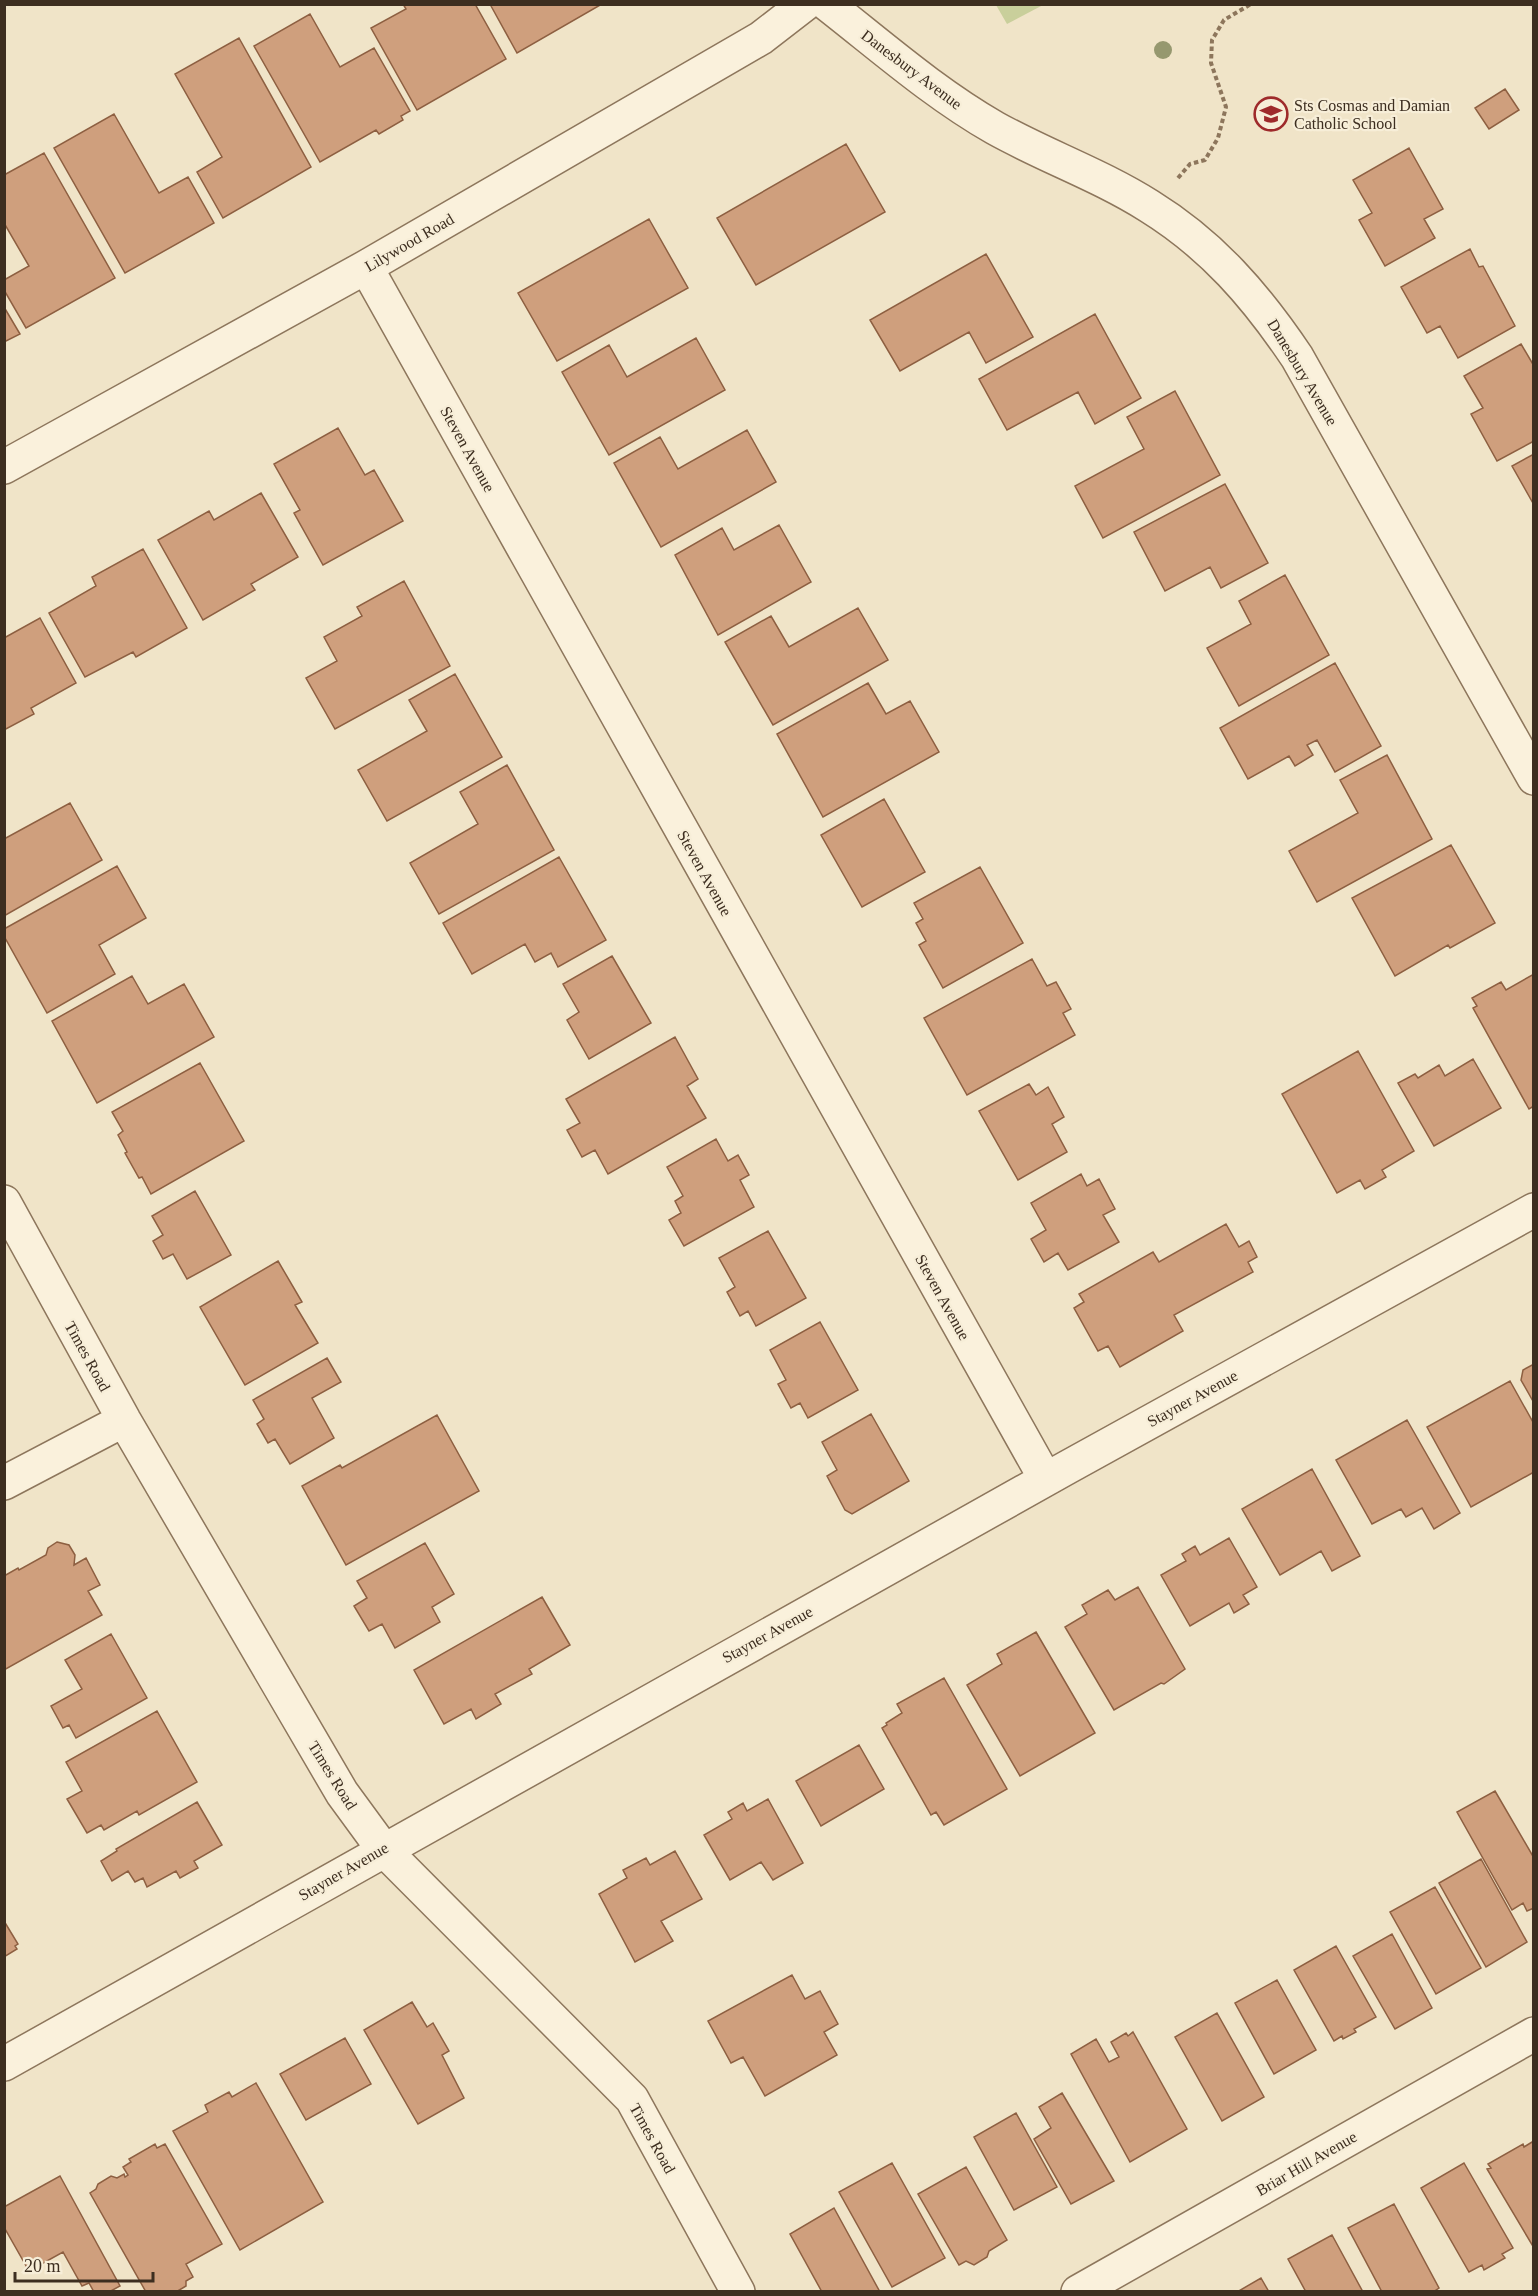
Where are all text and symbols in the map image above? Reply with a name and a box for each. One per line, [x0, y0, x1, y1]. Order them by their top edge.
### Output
street label: Danesbury Avenue [858, 26, 965, 113]
school or university icon: Sts Cosmas and Damian Catholic School [1253, 96, 1289, 132]
place label: Sts Cosmas and Damian Catholic School [1294, 97, 1450, 132]
street label: Lilywood Road [362, 210, 457, 276]
street label: Danesbury Avenue [1263, 316, 1341, 429]
street label: Steven Avenue [437, 403, 498, 495]
street label: Steven Avenue [674, 827, 735, 919]
street label: Steven Avenue [912, 1251, 973, 1343]
street label: Times Road [61, 1318, 114, 1394]
street label: Stayner Avenue [1144, 1367, 1241, 1431]
street label: Stayner Avenue [719, 1603, 816, 1667]
street label: Times Road [305, 1738, 360, 1813]
street label: Stayner Avenue [295, 1839, 392, 1905]
street label: Times Road [626, 2100, 679, 2176]
street label: Briar Hill Avenue [1253, 2128, 1360, 2199]
scale bar [15, 2245, 153, 2283]
text: 20 m [24, 2256, 61, 2276]

